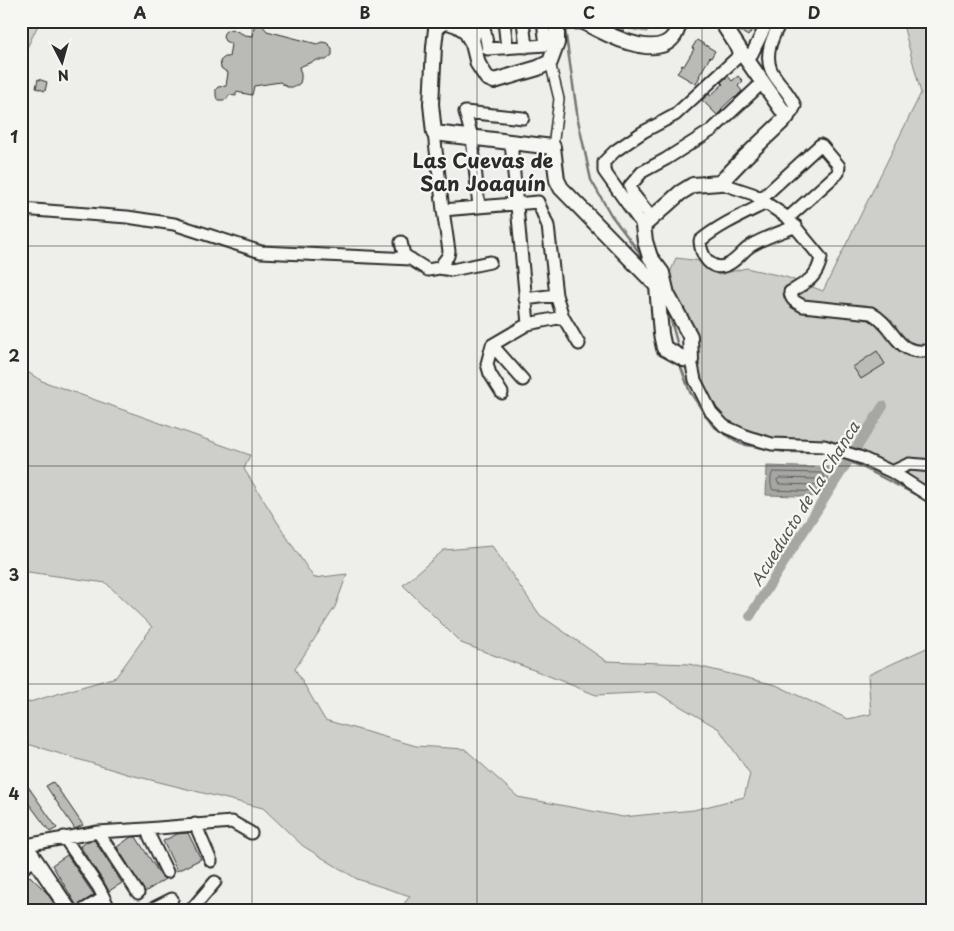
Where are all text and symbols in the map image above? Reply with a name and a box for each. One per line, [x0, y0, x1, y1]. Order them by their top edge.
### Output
text: A [134, 0, 147, 24]
text: B [360, 0, 371, 24]
text: C [583, 0, 595, 24]
text: D [808, 0, 820, 24]
north arrow [38, 38, 88, 88]
text: N [57, 64, 70, 86]
text: 1 [10, 124, 18, 148]
district label: Las Cuevas de San Joaquín [413, 145, 554, 198]
text: 2 [8, 343, 20, 367]
water label: Acueducto de La Chanca [744, 415, 865, 590]
text: 3 [9, 562, 19, 586]
text: 4 [9, 781, 20, 805]

